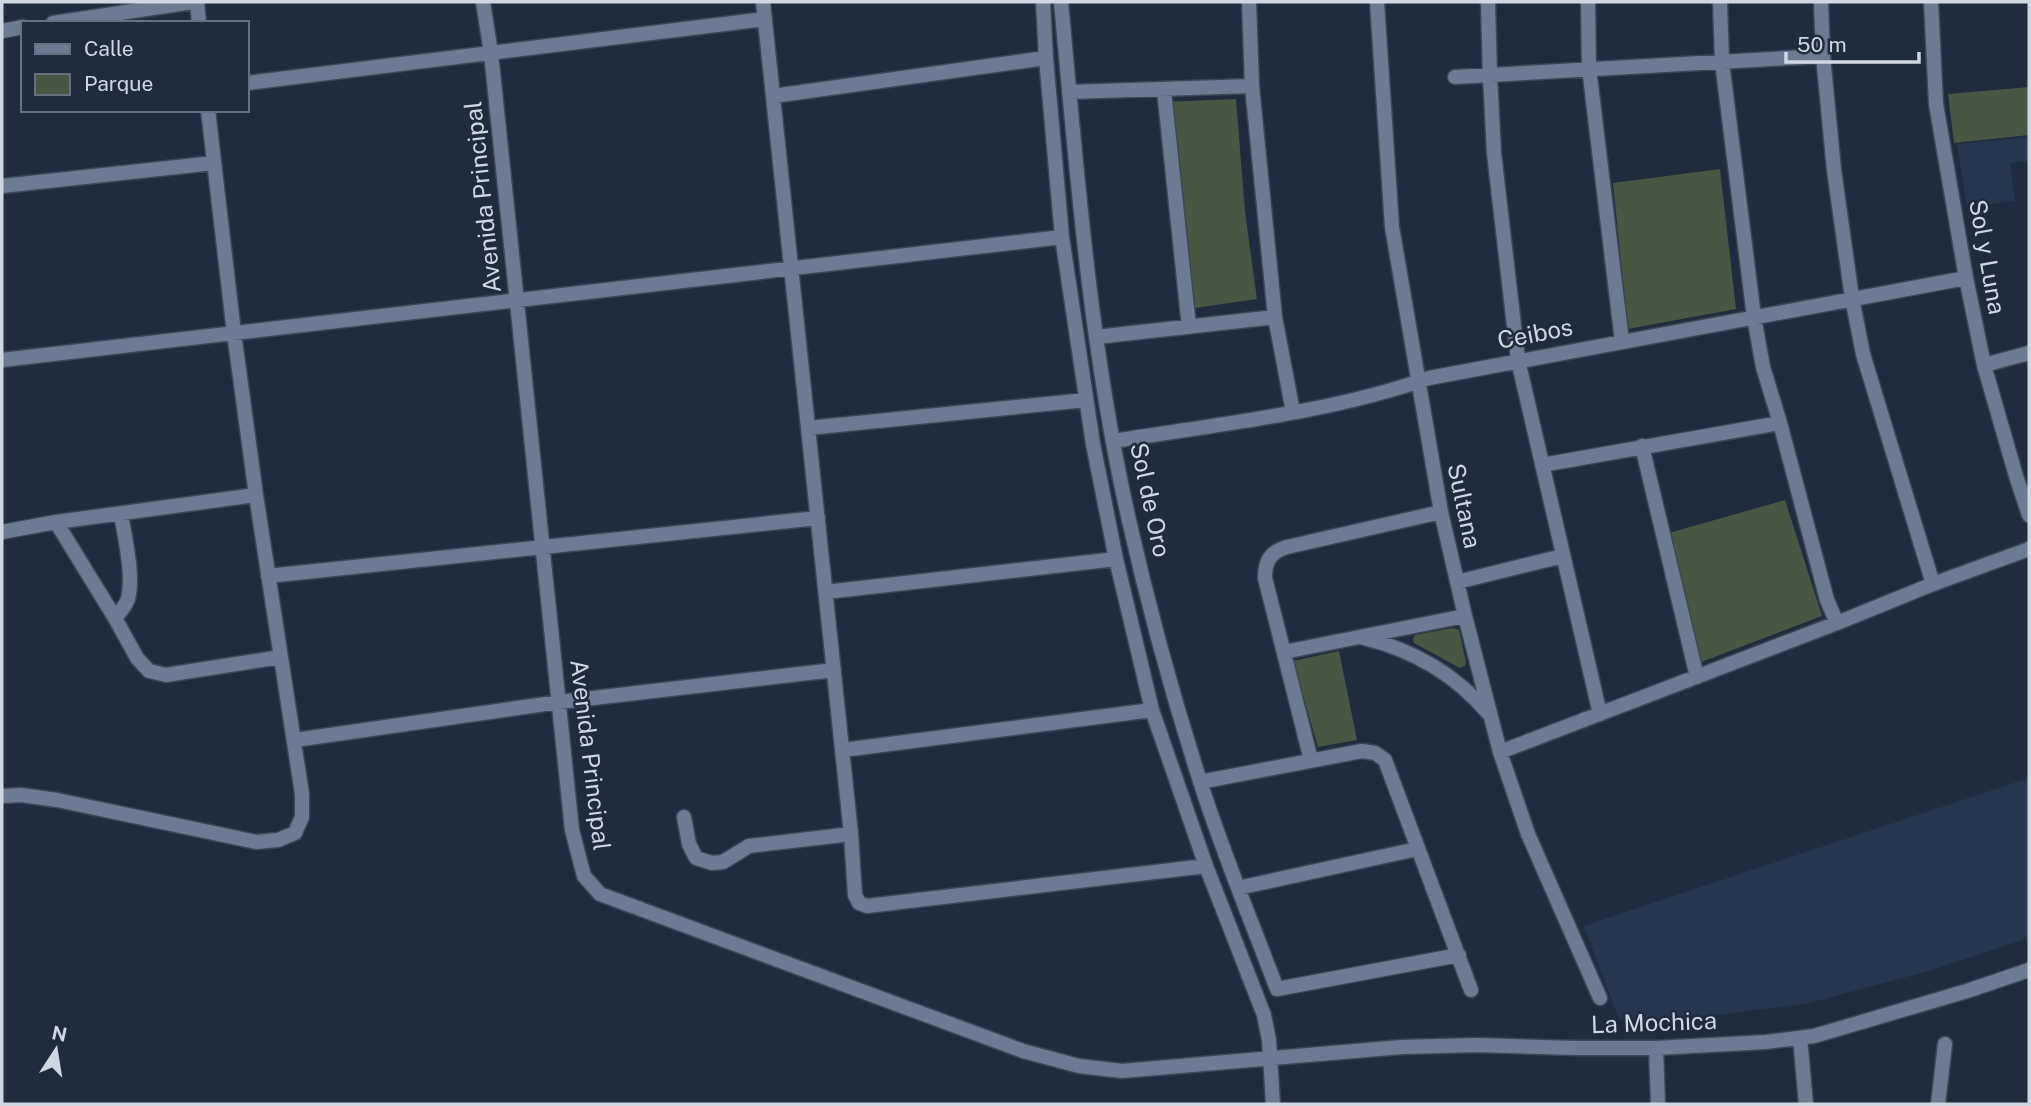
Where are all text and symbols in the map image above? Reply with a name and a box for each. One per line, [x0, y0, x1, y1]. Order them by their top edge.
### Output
legend [21, 21, 248, 112]
scale bar [1786, 21, 1919, 65]
text: 50 m [1797, 32, 1847, 57]
text: Calle [84, 36, 134, 61]
text: Parque [84, 71, 153, 96]
street label: Avenida Principal [458, 100, 506, 294]
street label: Sol y Luna [1964, 197, 2012, 317]
street label: Ceibos [1495, 312, 1575, 354]
street label: Sol de Oro [1125, 440, 1177, 560]
street label: Sultana [1442, 461, 1488, 551]
street label: Avenida Principal [565, 658, 617, 852]
street label: La Mochica [1590, 1006, 1717, 1038]
north arrow [21, 1015, 91, 1085]
text: N [50, 1021, 69, 1046]

